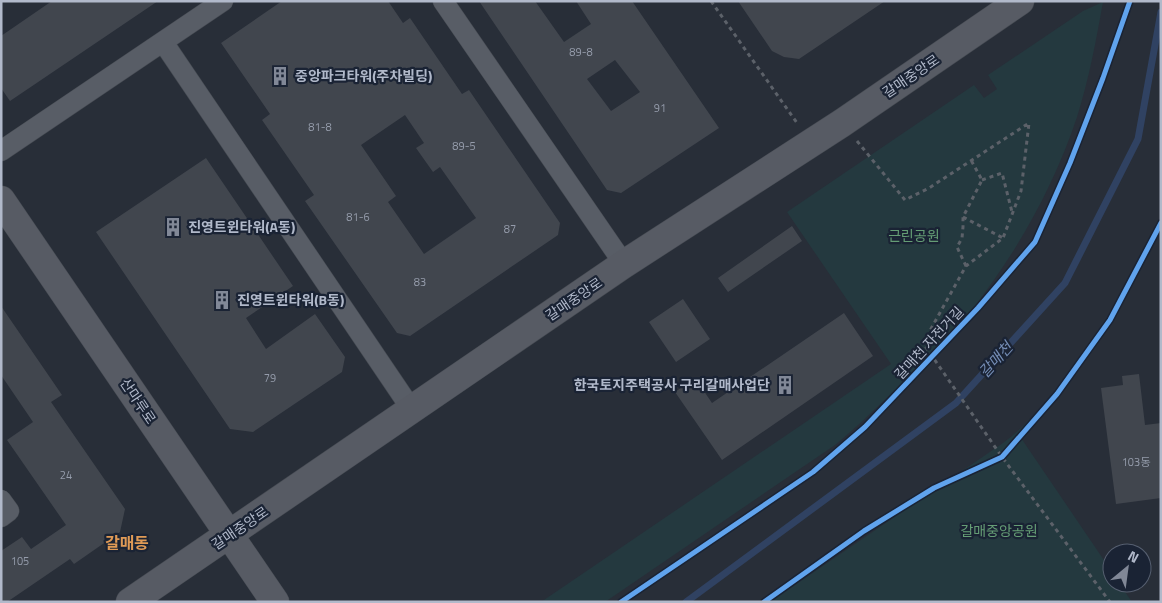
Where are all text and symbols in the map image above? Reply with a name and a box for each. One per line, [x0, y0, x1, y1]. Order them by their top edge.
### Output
house number: 89-8 [569, 44, 593, 60]
street label: 갈매중앙로 [878, 49, 943, 102]
building icon: 중앙파크타워(주차빌딩) [269, 65, 291, 87]
place label: 중앙파크타워(주차빌딩) [295, 65, 432, 86]
house number: 91 [654, 100, 666, 116]
house number: 81-8 [308, 119, 332, 135]
house number: 89-5 [452, 138, 476, 154]
house number: 81-6 [346, 209, 370, 225]
building icon: 진영트윈타워(A동) [162, 216, 184, 238]
place label: 진영트윈타워(A동) [188, 216, 295, 237]
house number: 87 [504, 221, 516, 237]
park label: 근린공원 [888, 225, 940, 246]
street label: 갈매중앙로 [541, 272, 606, 325]
house number: 83 [414, 274, 426, 290]
building icon: 진영트윈타워(B동) [211, 289, 233, 311]
place label: 진영트윈타워(B동) [237, 289, 344, 310]
street label: 갈매천 자전거길 [889, 301, 968, 384]
water label: 갈매천 [973, 335, 1019, 383]
house number: 79 [264, 370, 276, 386]
street label: 산마루로 [115, 373, 162, 428]
place label: 한국토지주택공사 구리갈매사업단 [574, 374, 770, 395]
building icon: 한국토지주택공사 구리갈매사업단 [774, 374, 796, 396]
house number: 103동 [1122, 454, 1150, 470]
house number: 24 [60, 467, 72, 483]
street label: 갈매중앙로 [207, 501, 272, 554]
park label: 갈매중앙공원 [960, 520, 1038, 541]
district label: 갈매동 [105, 531, 149, 555]
north arrow [1102, 543, 1152, 593]
text: N [1124, 545, 1143, 568]
house number: 105 [11, 553, 29, 569]

